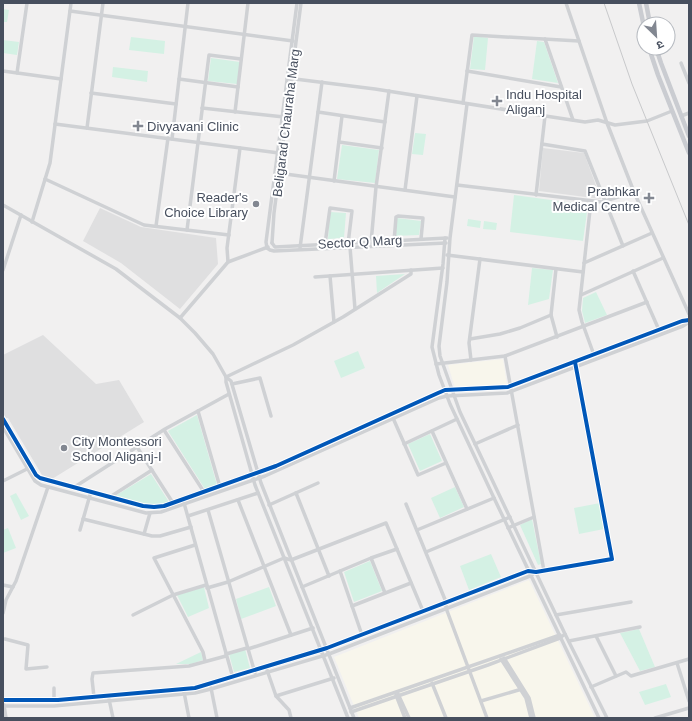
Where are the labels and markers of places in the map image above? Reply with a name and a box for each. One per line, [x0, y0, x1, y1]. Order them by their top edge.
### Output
place label: Indu Hospital Aliganj [506, 87, 582, 117]
marker: Indu Hospital Aliganj [491, 95, 503, 107]
place label: Divyavani Clinic [147, 119, 239, 134]
marker: Divyavani Clinic [132, 120, 144, 132]
place label: Prabhkar Medical Centre [553, 184, 641, 214]
place label: Reader's Choice Library [164, 190, 248, 220]
marker: Prabhkar Medical Centre [643, 192, 655, 204]
marker: Reader's Choice Library [251, 199, 261, 209]
place label: City Montessori School Aliganj-I [72, 434, 162, 464]
marker: City Montessori School Aliganj-I [59, 443, 69, 453]

